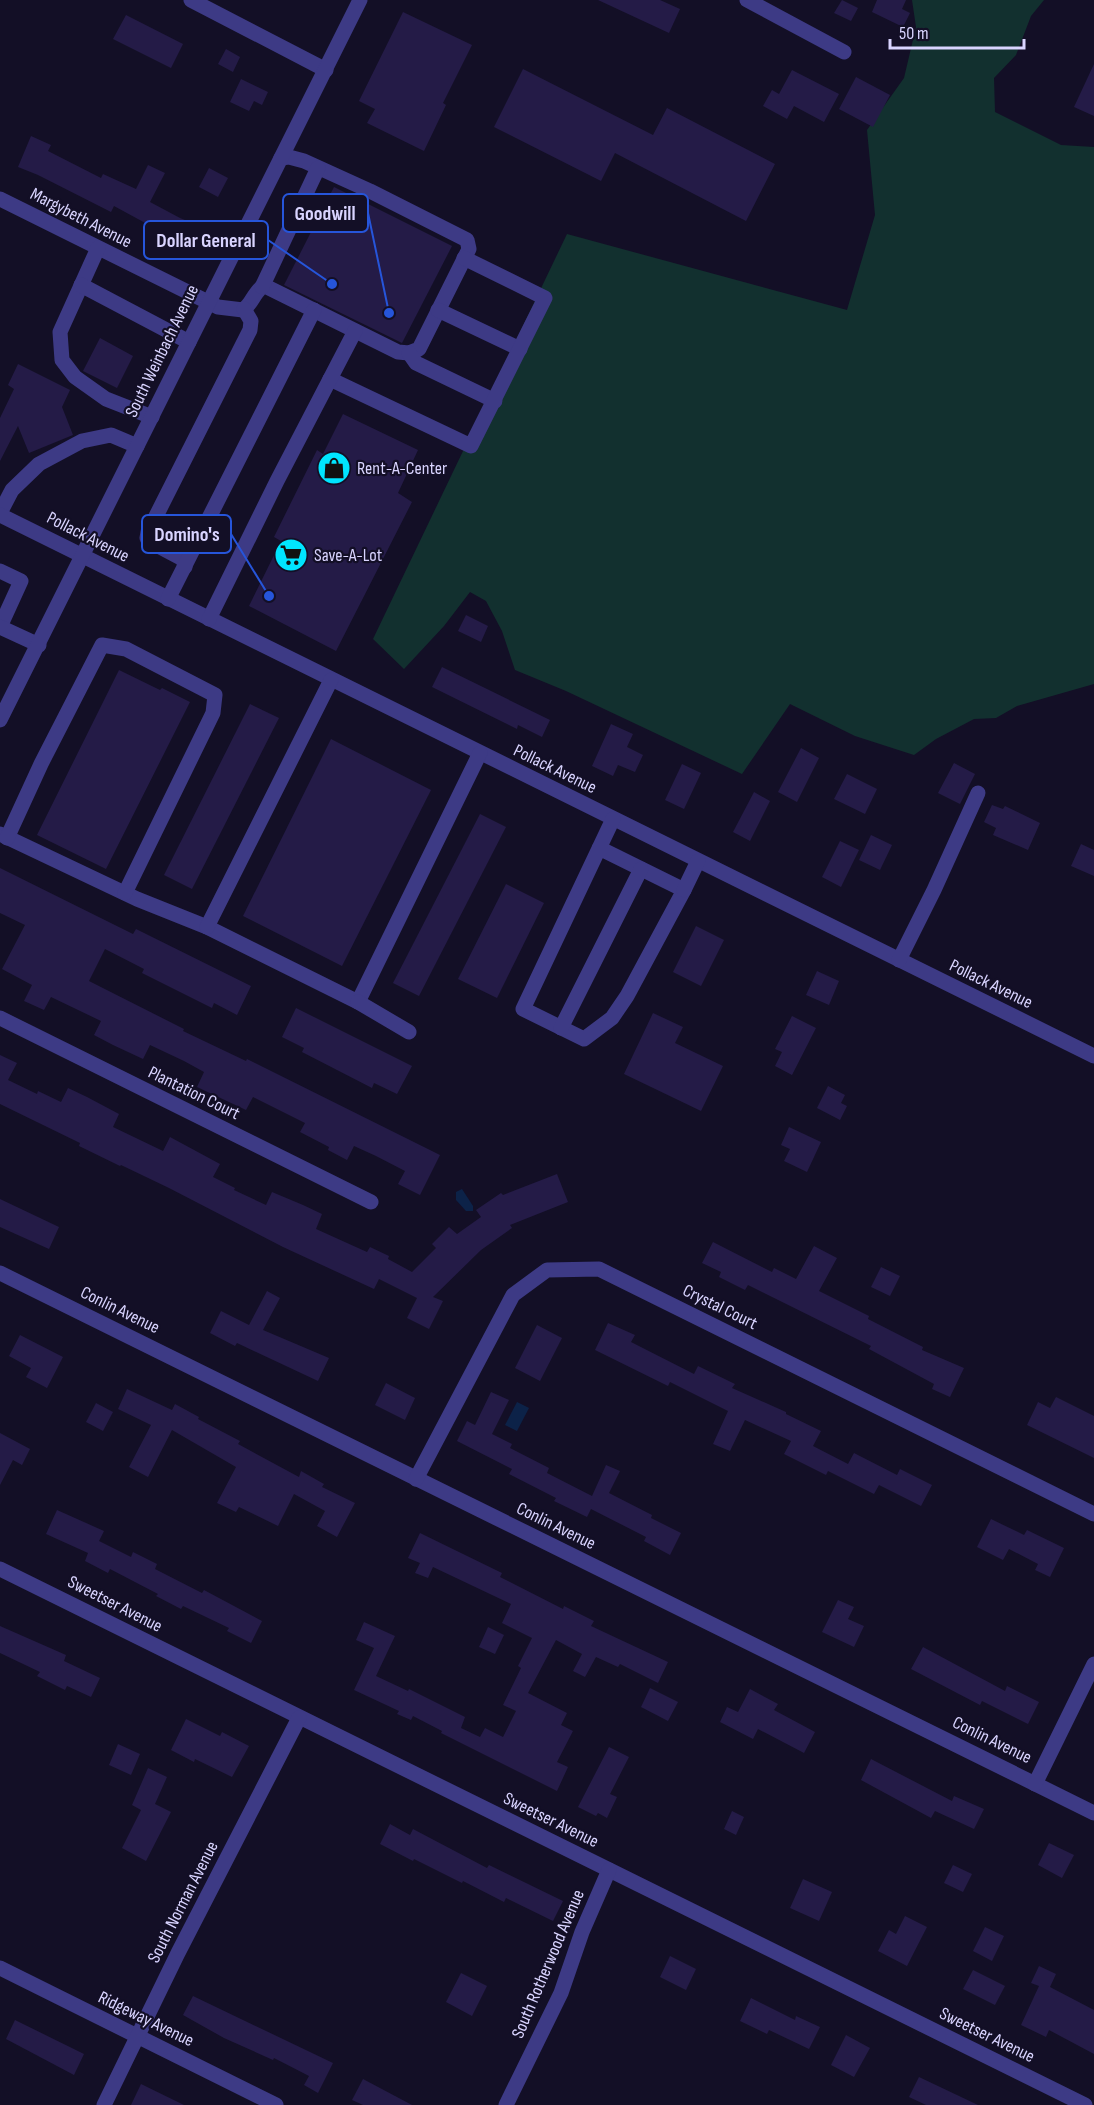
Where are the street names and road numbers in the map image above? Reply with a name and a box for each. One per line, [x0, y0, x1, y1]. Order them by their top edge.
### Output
street label: Margybeth Avenue [27, 183, 135, 253]
street label: South Weinbach Avenue [121, 281, 203, 421]
street label: Pollack Avenue [43, 507, 133, 567]
street label: Pollack Avenue [510, 740, 600, 798]
street label: Pollack Avenue [946, 955, 1036, 1013]
street label: Plantation Court [145, 1062, 244, 1124]
street label: Crystal Court [679, 1280, 761, 1334]
street label: Conlin Avenue [77, 1282, 163, 1338]
street label: Conlin Avenue [513, 1498, 599, 1554]
street label: Sweetser Avenue [64, 1571, 166, 1637]
street label: Conlin Avenue [949, 1712, 1035, 1768]
street label: Sweetser Avenue [500, 1788, 602, 1852]
street label: South Norman Avenue [143, 1838, 223, 1966]
street label: South Rotherwood Avenue [507, 1886, 589, 2042]
street label: Ridgeway Avenue [95, 1987, 197, 2051]
street label: Sweetser Avenue [936, 2003, 1038, 2067]

